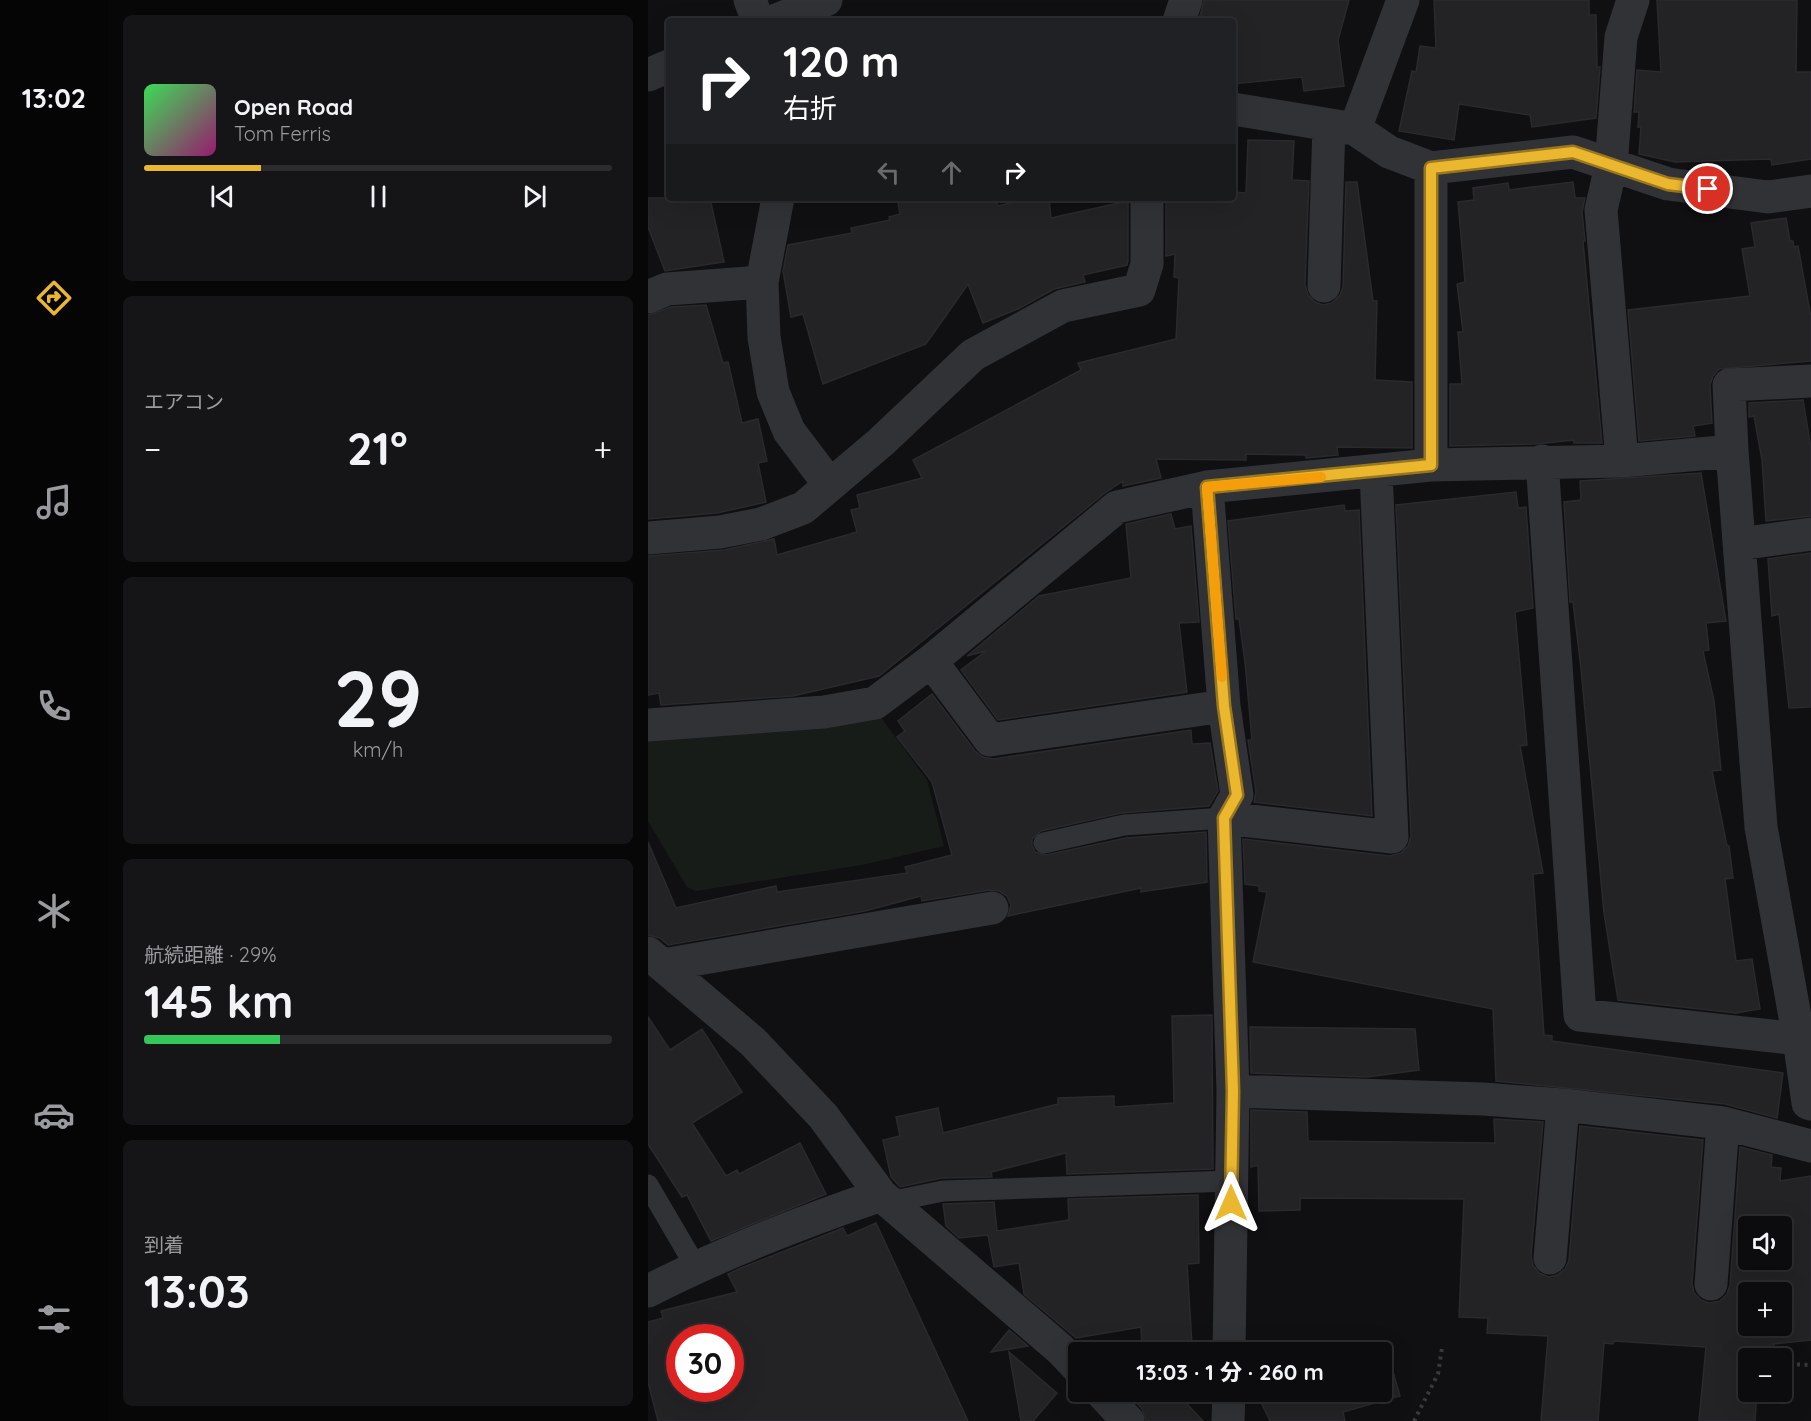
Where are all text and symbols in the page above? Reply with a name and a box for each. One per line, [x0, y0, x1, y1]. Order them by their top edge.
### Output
text: 120 m [783, 35, 900, 88]
icon: right [684, 42, 762, 120]
text: 13:02 [22, 81, 86, 115]
text: 右折 [783, 91, 837, 125]
text: Open Road [234, 93, 353, 121]
text: Tom Ferris [234, 121, 331, 146]
icon: left [872, 156, 905, 189]
icon: ahead [935, 156, 968, 189]
icon: right [998, 156, 1031, 189]
pin [1682, 163, 1733, 214]
icon: arrive [1691, 172, 1724, 205]
icon: previous [206, 180, 239, 213]
icon: pause [362, 180, 395, 213]
icon: next [518, 180, 551, 213]
icon: directions [33, 277, 75, 319]
text: エアコン [144, 389, 224, 414]
text: 21° [347, 420, 408, 476]
text: − [144, 428, 161, 469]
text: + [593, 428, 612, 469]
icon: music [33, 481, 75, 523]
text: 29 [334, 649, 422, 747]
icon: phone [33, 685, 75, 727]
text: km/h [353, 737, 403, 762]
icon: climate [33, 890, 75, 932]
text: 航続距離 · 29% [144, 942, 277, 967]
text: 145 km [144, 973, 294, 1029]
icon: car [33, 1094, 75, 1136]
position arrow [1199, 1171, 1263, 1235]
map controls [1738, 1216, 1792, 1402]
button: sound [1738, 1216, 1792, 1270]
text: 到着 [144, 1232, 184, 1257]
text: 13:03 [144, 1263, 250, 1319]
button: + [1738, 1282, 1792, 1336]
icon: filters [33, 1298, 75, 1340]
speed limit sign: 30 [666, 1324, 744, 1402]
button: − [1738, 1348, 1792, 1402]
text: 13:03 · 1 分 · 260 m [1136, 1358, 1324, 1386]

